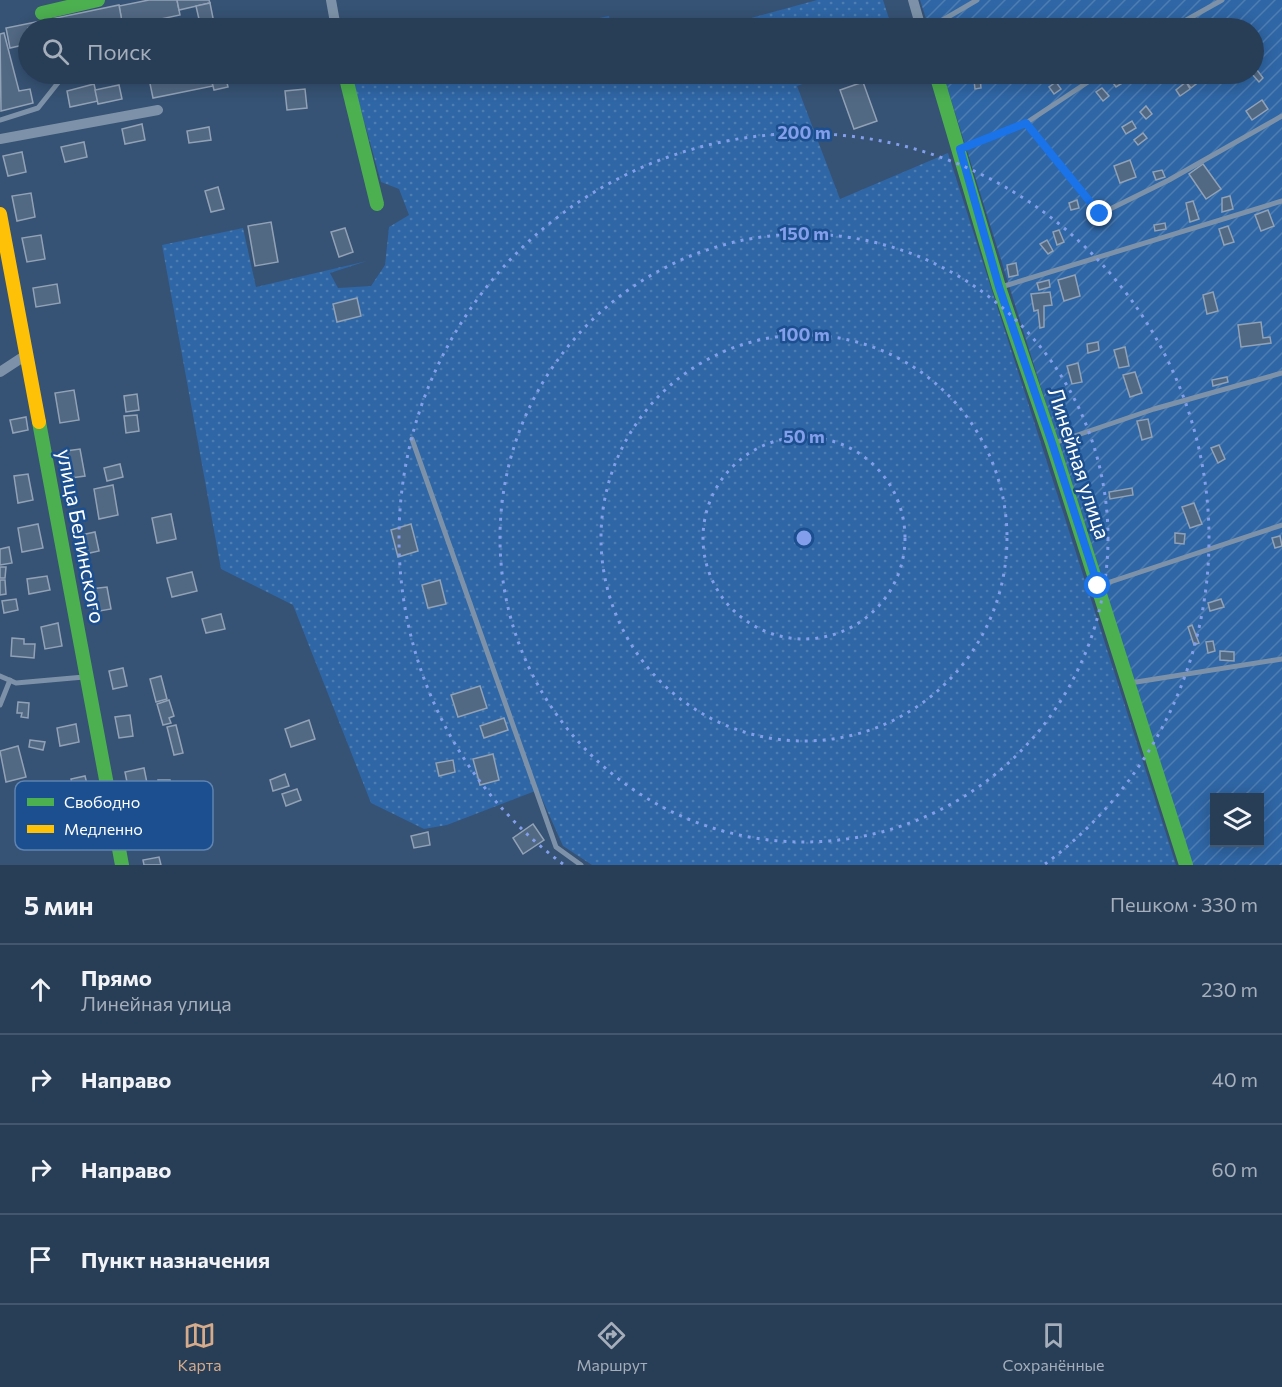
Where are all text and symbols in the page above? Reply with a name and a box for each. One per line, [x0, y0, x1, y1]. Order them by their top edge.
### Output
search box [18, 18, 1264, 84]
icon: search [39, 35, 72, 68]
text: Поиск [87, 38, 152, 65]
text: 200 m [777, 121, 831, 143]
route end [1086, 200, 1112, 226]
text: 150 m [779, 222, 829, 244]
text: 100 m [778, 323, 830, 345]
street label: Линейная улица [1044, 384, 1116, 542]
text: 50 m [783, 425, 825, 447]
street label: улица Белинского [53, 447, 111, 625]
centre of rings [794, 528, 814, 548]
route start [1084, 572, 1110, 598]
legend [15, 781, 213, 850]
text: Свободно [64, 792, 140, 811]
map controls [1210, 793, 1264, 847]
button: layers [1210, 793, 1264, 847]
text: Медленно [64, 819, 143, 838]
text: 5 мин [24, 889, 94, 920]
text: Пешком · 330 m [1110, 892, 1258, 916]
text: Прямо [81, 964, 152, 991]
icon: ahead [24, 973, 57, 1006]
text: 230 m [1201, 977, 1258, 1001]
text: Линейная улица [81, 991, 232, 1015]
icon: right [24, 1063, 57, 1096]
text: Направо [81, 1066, 171, 1093]
text: 40 m [1212, 1067, 1258, 1091]
icon: right [24, 1153, 57, 1186]
text: Направо [81, 1156, 171, 1183]
text: 60 m [1212, 1157, 1258, 1181]
icon: arrive [24, 1243, 57, 1276]
text: Пункт назначения [81, 1246, 270, 1273]
tab: Карта [177, 1319, 222, 1374]
tab: Маршрут [576, 1319, 648, 1374]
tab: Сохранённые [1002, 1319, 1105, 1374]

